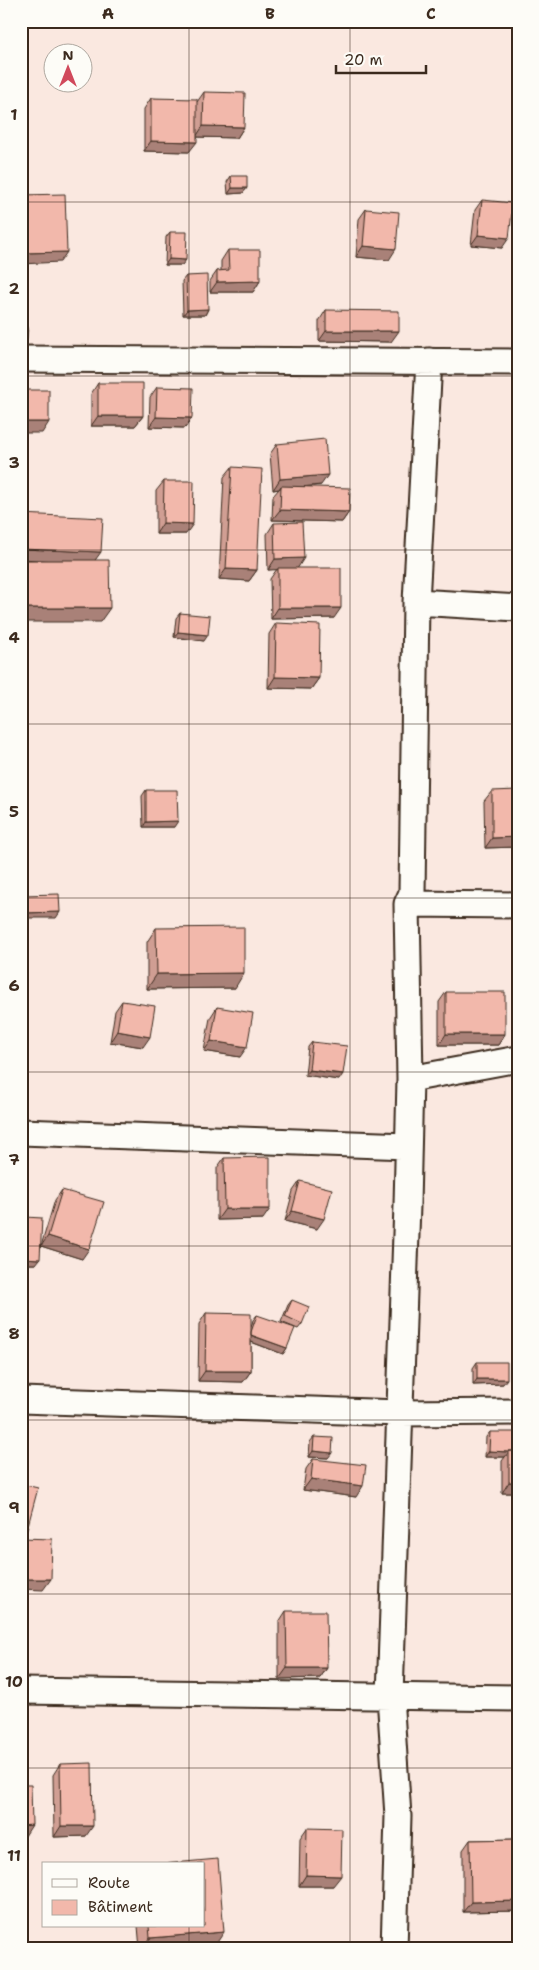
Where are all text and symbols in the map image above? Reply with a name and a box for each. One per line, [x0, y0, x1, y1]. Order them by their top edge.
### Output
text: A [102, 3, 114, 24]
text: B [265, 3, 275, 24]
text: C [426, 3, 436, 24]
north arrow [42, 42, 92, 92]
scale bar [336, 42, 426, 74]
text: N [62, 46, 74, 64]
text: 20 m [344, 50, 383, 70]
text: 1 [10, 104, 18, 125]
text: 2 [8, 278, 20, 299]
text: 3 [8, 452, 20, 473]
text: 4 [8, 627, 20, 648]
text: 5 [9, 801, 19, 822]
text: 6 [8, 975, 20, 996]
text: 7 [8, 1149, 20, 1170]
text: 8 [8, 1323, 20, 1344]
text: 9 [8, 1497, 20, 1518]
text: 10 [5, 1671, 23, 1692]
text: 11 [7, 1845, 21, 1866]
legend [42, 1862, 205, 1928]
text: Route [88, 1873, 130, 1893]
text: Bâtiment [88, 1897, 153, 1917]

